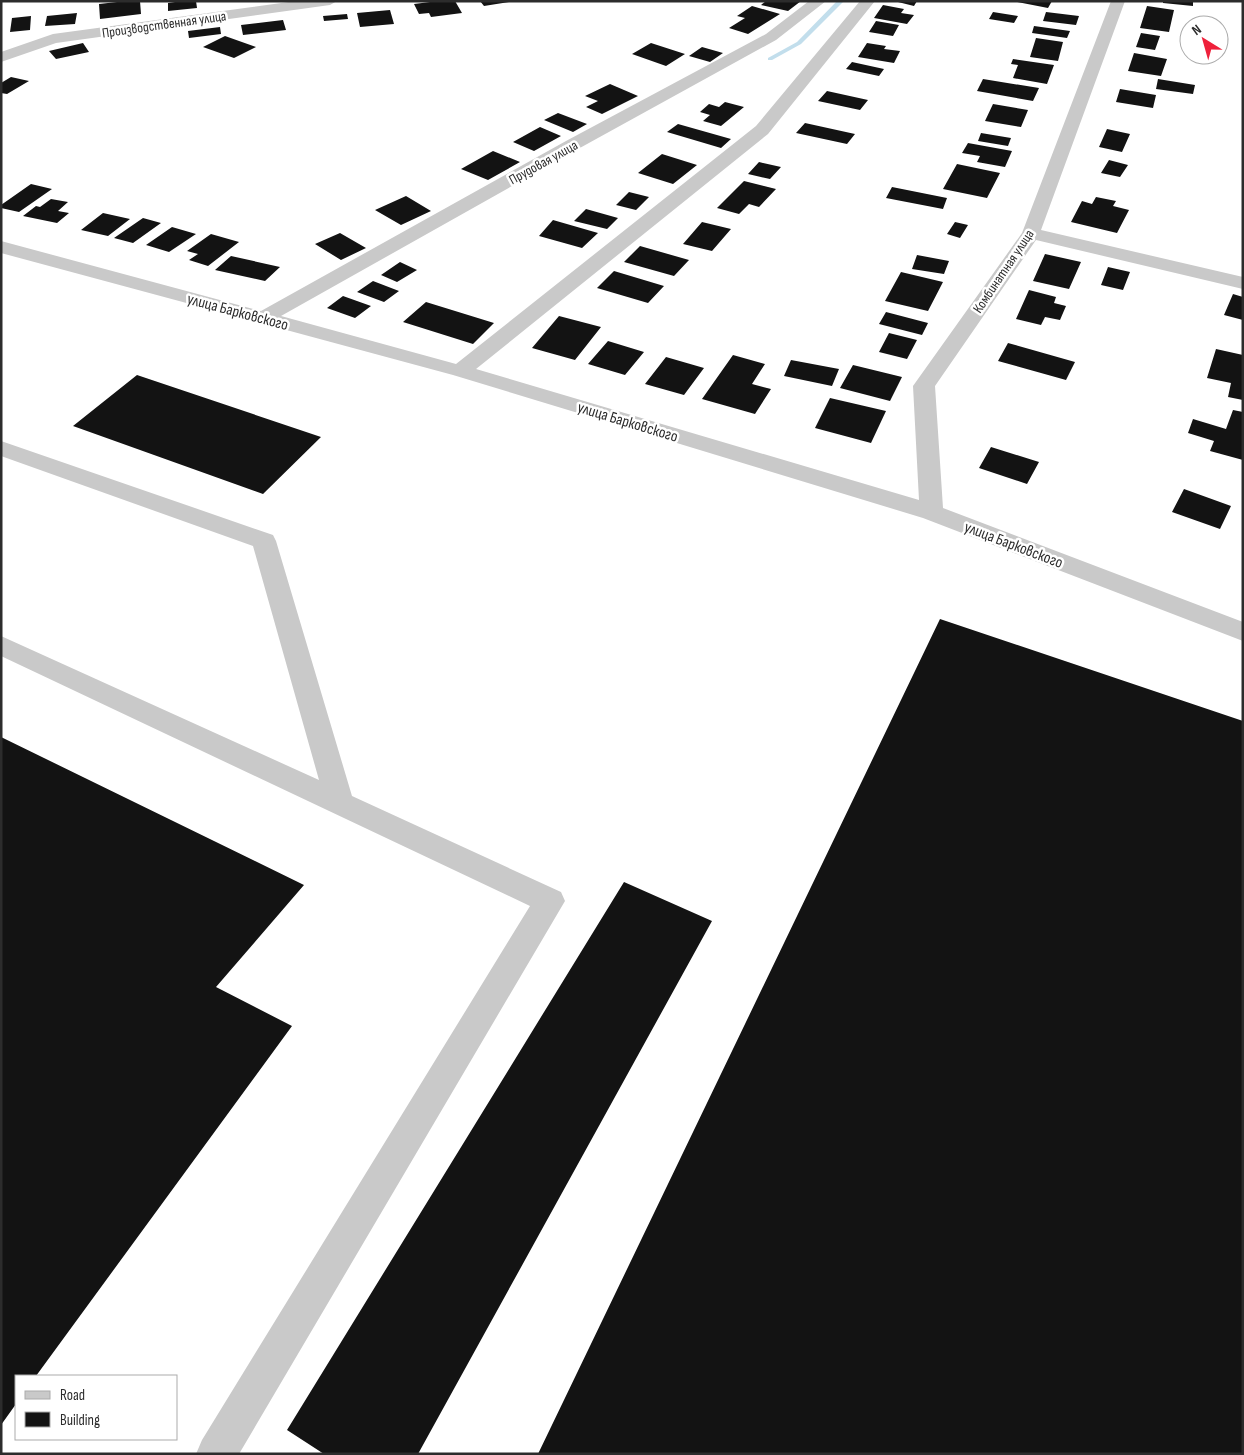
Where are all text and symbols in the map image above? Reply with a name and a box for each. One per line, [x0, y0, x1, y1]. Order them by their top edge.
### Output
street label: Производственная улица [101, 7, 227, 42]
north arrow [1179, 15, 1229, 65]
text: N [1188, 21, 1205, 39]
street label: Прудовая улица [506, 137, 581, 188]
street label: Комбинатная улица [969, 226, 1038, 316]
street label: улица Барковского [185, 290, 290, 335]
street label: улица Барковского [575, 398, 680, 447]
street label: улица Барковского [961, 518, 1065, 573]
legend [15, 1375, 178, 1440]
text: Road [60, 1386, 85, 1405]
text: Building [60, 1411, 100, 1430]

